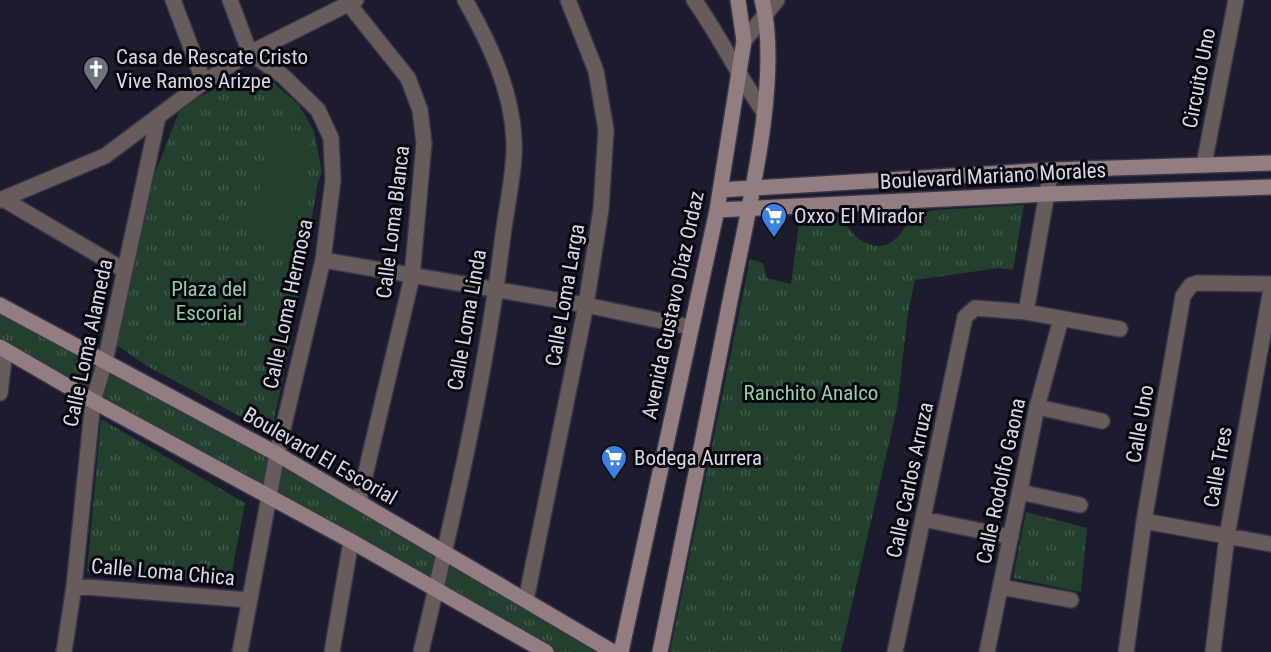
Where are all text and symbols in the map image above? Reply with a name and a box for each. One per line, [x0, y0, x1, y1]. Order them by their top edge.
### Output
street label: Circuito Uno [1178, 26, 1220, 130]
place label: Casa de Rescate Cristo Vive Ramos Arizpe [116, 45, 308, 93]
church icon: Casa de Rescate Cristo Vive Ramos Arizpe [81, 54, 111, 92]
street label: Calle Loma Blanca [372, 144, 414, 300]
street label: Boulevard Mariano Morales [879, 158, 1107, 194]
street label: Avenida Gustavo Díaz Ordaz [637, 189, 709, 421]
supermarket icon: Oxxo El Mirador [759, 201, 789, 239]
place label: Oxxo El Mirador [794, 204, 924, 228]
street label: Calle Loma Hermosa [258, 217, 318, 391]
street label: Calle Loma Larga [541, 222, 589, 368]
street label: Calle Loma Linda [443, 248, 491, 392]
street label: Calle Loma Alameda [59, 257, 117, 429]
park label: Plaza del Escorial [171, 277, 247, 325]
park label: Ranchito Analco [744, 381, 878, 405]
street label: Calle Uno [1121, 383, 1159, 465]
street label: Calle Rodolfo Gaona [972, 396, 1030, 566]
street label: Calle Carlos Arruza [882, 400, 938, 560]
street label: Boulevard El Escorial [239, 402, 401, 510]
street label: Calle Tres [1199, 425, 1237, 509]
supermarket icon: Bodega Aurrera [599, 443, 629, 481]
place label: Bodega Aurrera [634, 446, 762, 470]
street label: Calle Loma Chica [90, 554, 236, 590]

